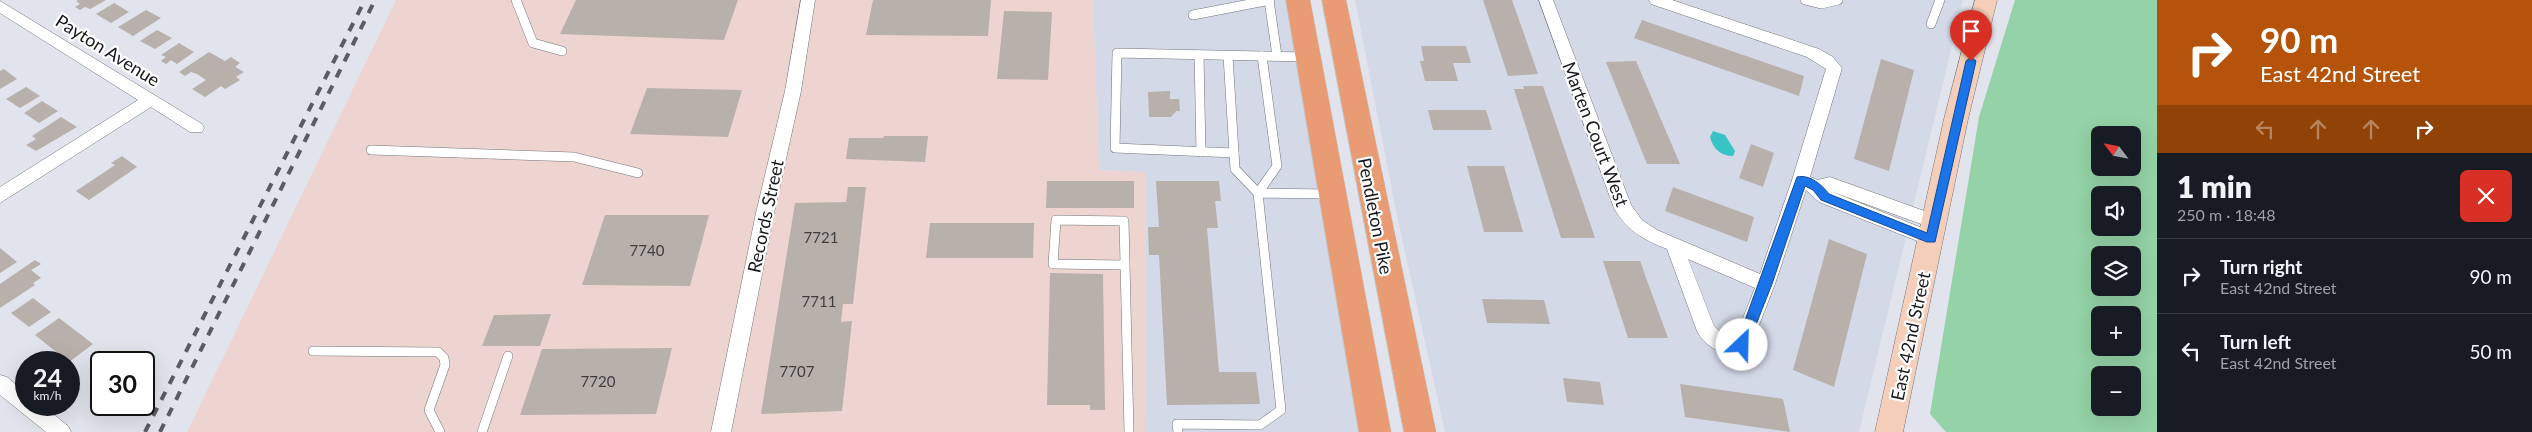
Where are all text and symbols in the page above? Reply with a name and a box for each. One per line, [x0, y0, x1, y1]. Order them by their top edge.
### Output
street label: Payton Avenue [52, 9, 164, 91]
pin [1950, 10, 1992, 61]
icon: arrive [1957, 17, 1985, 45]
text: 90 m [2260, 18, 2338, 60]
icon: right [2177, 20, 2242, 85]
street label: Marten Court West [1558, 58, 1634, 210]
text: East 42nd Street [2260, 60, 2420, 87]
icon: left [2251, 115, 2279, 143]
icon: ahead [2304, 115, 2332, 143]
icon: ahead [2357, 115, 2385, 143]
icon: right [2410, 115, 2438, 143]
north arrow [2091, 126, 2141, 176]
map controls [2091, 126, 2141, 416]
street label: Pendleton Pike [1354, 156, 1398, 276]
street label: Records Street [742, 157, 788, 274]
text: 1 min [2177, 168, 2252, 204]
button: close [2460, 170, 2512, 222]
button: sound [2091, 186, 2141, 236]
text: 250 m · 18:48 [2177, 205, 2276, 224]
house number: 7721 [804, 228, 838, 246]
house number: 7740 [630, 241, 665, 259]
button: layers [2091, 246, 2141, 296]
text: Turn right [2220, 255, 2302, 278]
icon: right [2177, 262, 2205, 290]
text: 90 m [2469, 265, 2512, 288]
street label: East 42nd Street [1886, 269, 1934, 402]
text: East 42nd Street [2220, 278, 2337, 297]
house number: 7711 [802, 292, 836, 310]
button: + [2091, 306, 2141, 356]
position arrow [1715, 318, 1767, 370]
text: Turn left [2220, 330, 2291, 353]
icon: left [2177, 337, 2205, 365]
text: 50 m [2469, 340, 2512, 363]
speed limit sign: 30 [90, 351, 155, 416]
text: East 42nd Street [2220, 353, 2337, 372]
text: 24 [33, 362, 62, 392]
house number: 7707 [780, 362, 815, 380]
button: − [2091, 366, 2141, 416]
house number: 7720 [581, 372, 616, 390]
text: km/h [33, 388, 62, 403]

